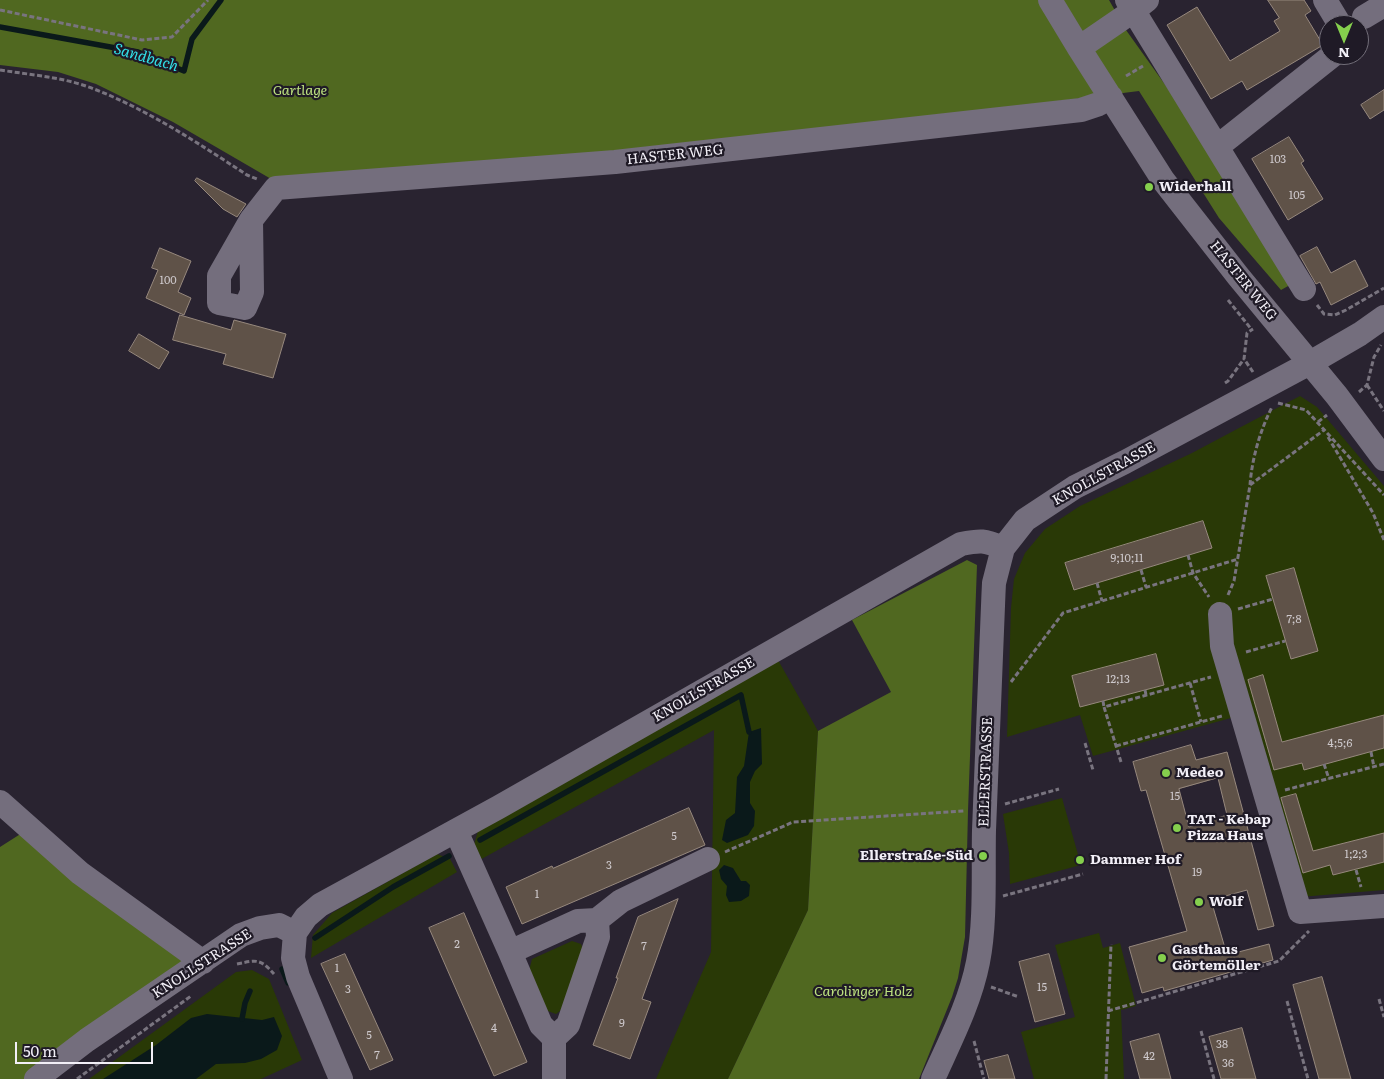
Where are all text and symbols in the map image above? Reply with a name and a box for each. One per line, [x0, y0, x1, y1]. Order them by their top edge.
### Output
north arrow [1319, 15, 1369, 65]
water label: Sandbach [112, 40, 180, 76]
text: N [1338, 44, 1350, 64]
park label: Gartlage [273, 83, 327, 99]
street label: HASTER WEG [626, 142, 724, 168]
house number: 103 [1270, 153, 1286, 167]
place label: Widerhall [1159, 179, 1232, 195]
marker: Widerhall [1143, 181, 1155, 193]
house number: 105 [1289, 189, 1305, 203]
street label: HASTER WEG [1206, 238, 1280, 324]
house number: 100 [159, 274, 177, 288]
street label: KNOLLSTRASSE [1050, 439, 1158, 509]
house number: 9;10;11 [1111, 552, 1143, 566]
house number: 7;8 [1286, 613, 1302, 627]
street label: KNOLLSTRASSE [650, 654, 758, 726]
house number: 12;13 [1106, 673, 1130, 687]
street label: ELLERSTRASSE [976, 717, 996, 827]
house number: 4;5;6 [1328, 737, 1352, 751]
place label: Medeo [1176, 765, 1223, 781]
marker: Medeo [1160, 767, 1172, 779]
house number: 15 [1170, 790, 1180, 804]
place label: TAT - Kebap Pizza Haus [1187, 812, 1271, 844]
marker: TAT - Kebap Pizza Haus [1171, 822, 1183, 834]
house number: 5 [671, 830, 677, 844]
place label: Ellerstraße-Süd [860, 848, 973, 864]
house number: 1;2;3 [1344, 848, 1368, 862]
marker: Ellerstraße-Süd [977, 850, 989, 862]
place label: Dammer Hof [1090, 852, 1181, 868]
marker: Dammer Hof [1074, 854, 1086, 866]
house number: 3 [606, 859, 612, 873]
house number: 19 [1192, 866, 1202, 880]
house number: 1 [535, 888, 539, 902]
place label: Wolf [1209, 894, 1243, 910]
marker: Wolf [1193, 896, 1205, 908]
street label: KNOLLSTRASSE [149, 926, 255, 1002]
house number: 2 [454, 938, 460, 952]
house number: 7 [641, 940, 647, 954]
place label: Gasthaus Görtemöller [1172, 942, 1261, 974]
marker: Gasthaus Görtemöller [1156, 952, 1168, 964]
house number: 1 [335, 962, 339, 976]
house number: 15 [1037, 981, 1047, 995]
house number: 3 [345, 983, 351, 997]
park label: Carolinger Holz [814, 984, 912, 1000]
house number: 9 [619, 1017, 625, 1031]
house number: 4 [491, 1022, 497, 1036]
house number: 5 [366, 1029, 372, 1043]
scale bar [18, 1032, 155, 1064]
house number: 38 [1216, 1038, 1228, 1052]
text: 50 m [23, 1039, 57, 1062]
house number: 7 [374, 1049, 380, 1063]
house number: 42 [1143, 1050, 1155, 1064]
house number: 36 [1222, 1057, 1234, 1071]

